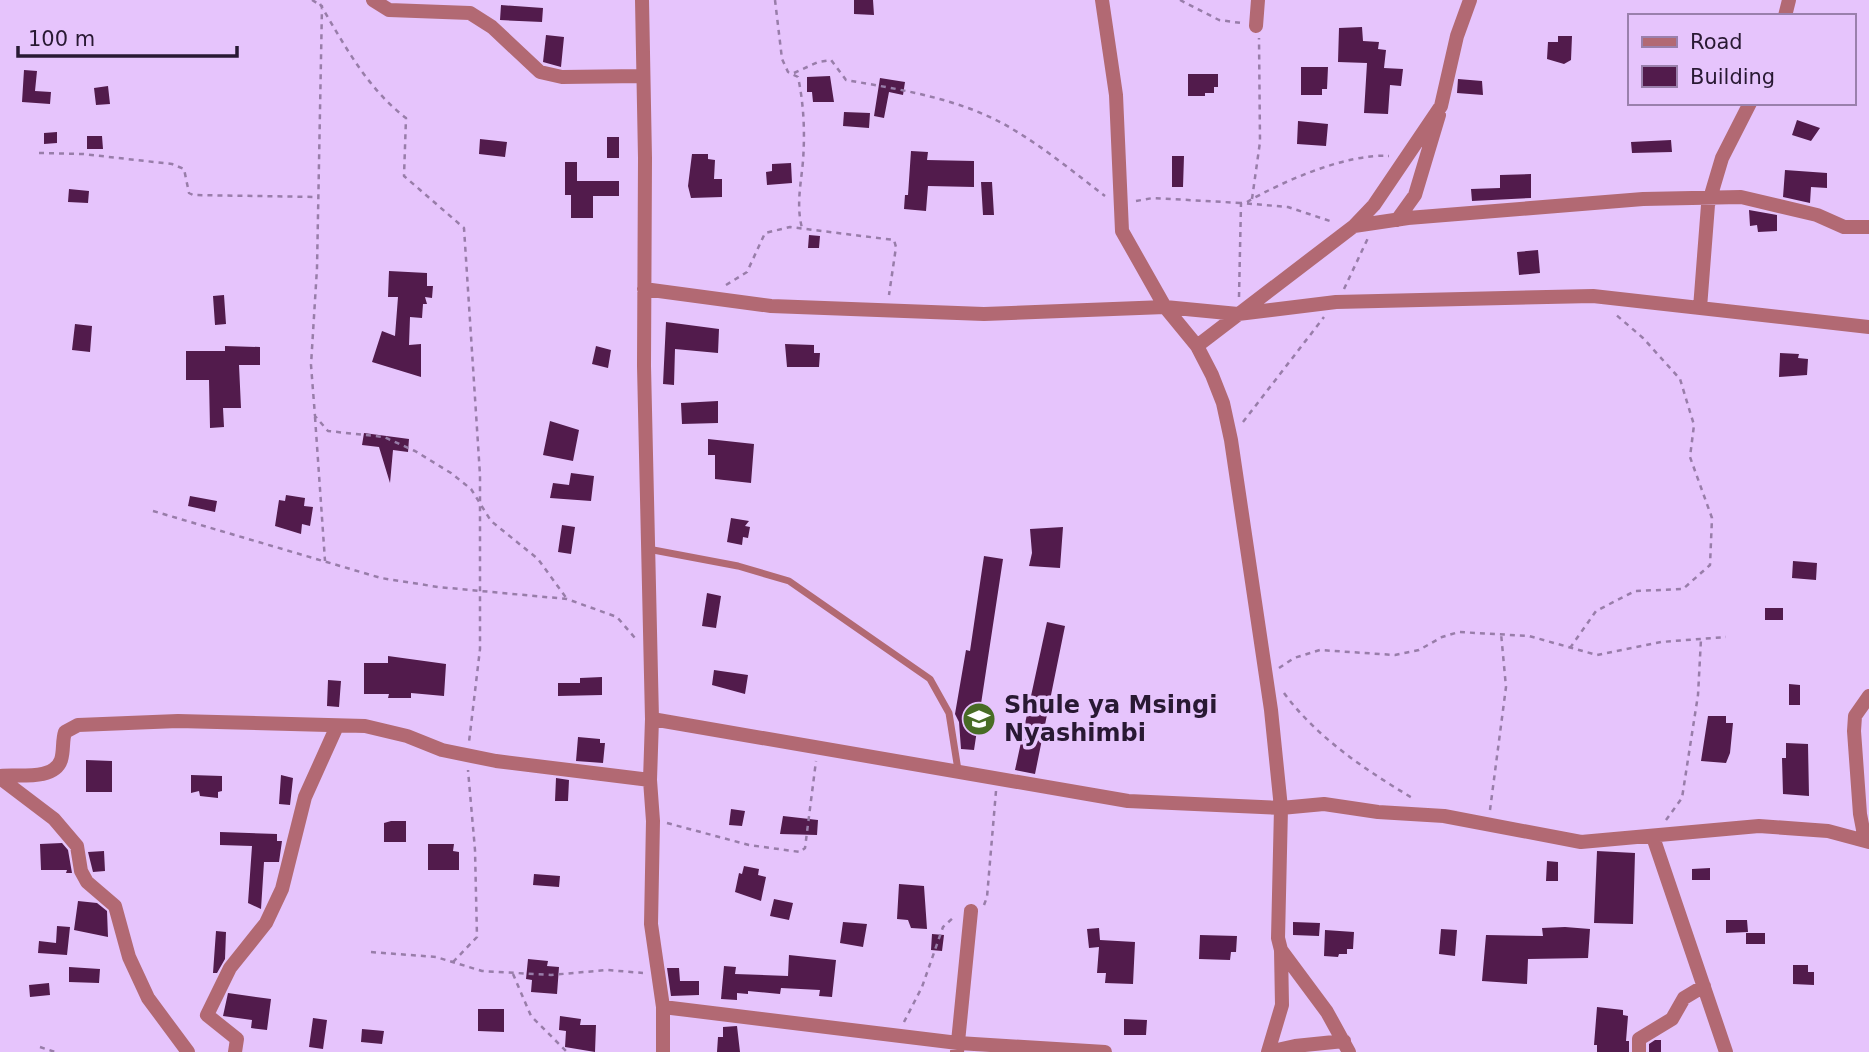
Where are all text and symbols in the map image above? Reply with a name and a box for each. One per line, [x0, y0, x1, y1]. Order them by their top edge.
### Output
scale bar [18, 14, 236, 58]
legend [1628, 14, 1855, 105]
text: 100 m [28, 27, 95, 51]
text: Road [1690, 30, 1743, 54]
text: Building [1690, 65, 1775, 89]
place label: Shule ya Msingi Nyashimbi [1004, 691, 1217, 747]
school or university icon: Shule ya Msingi Nyashimbi [960, 700, 998, 738]

